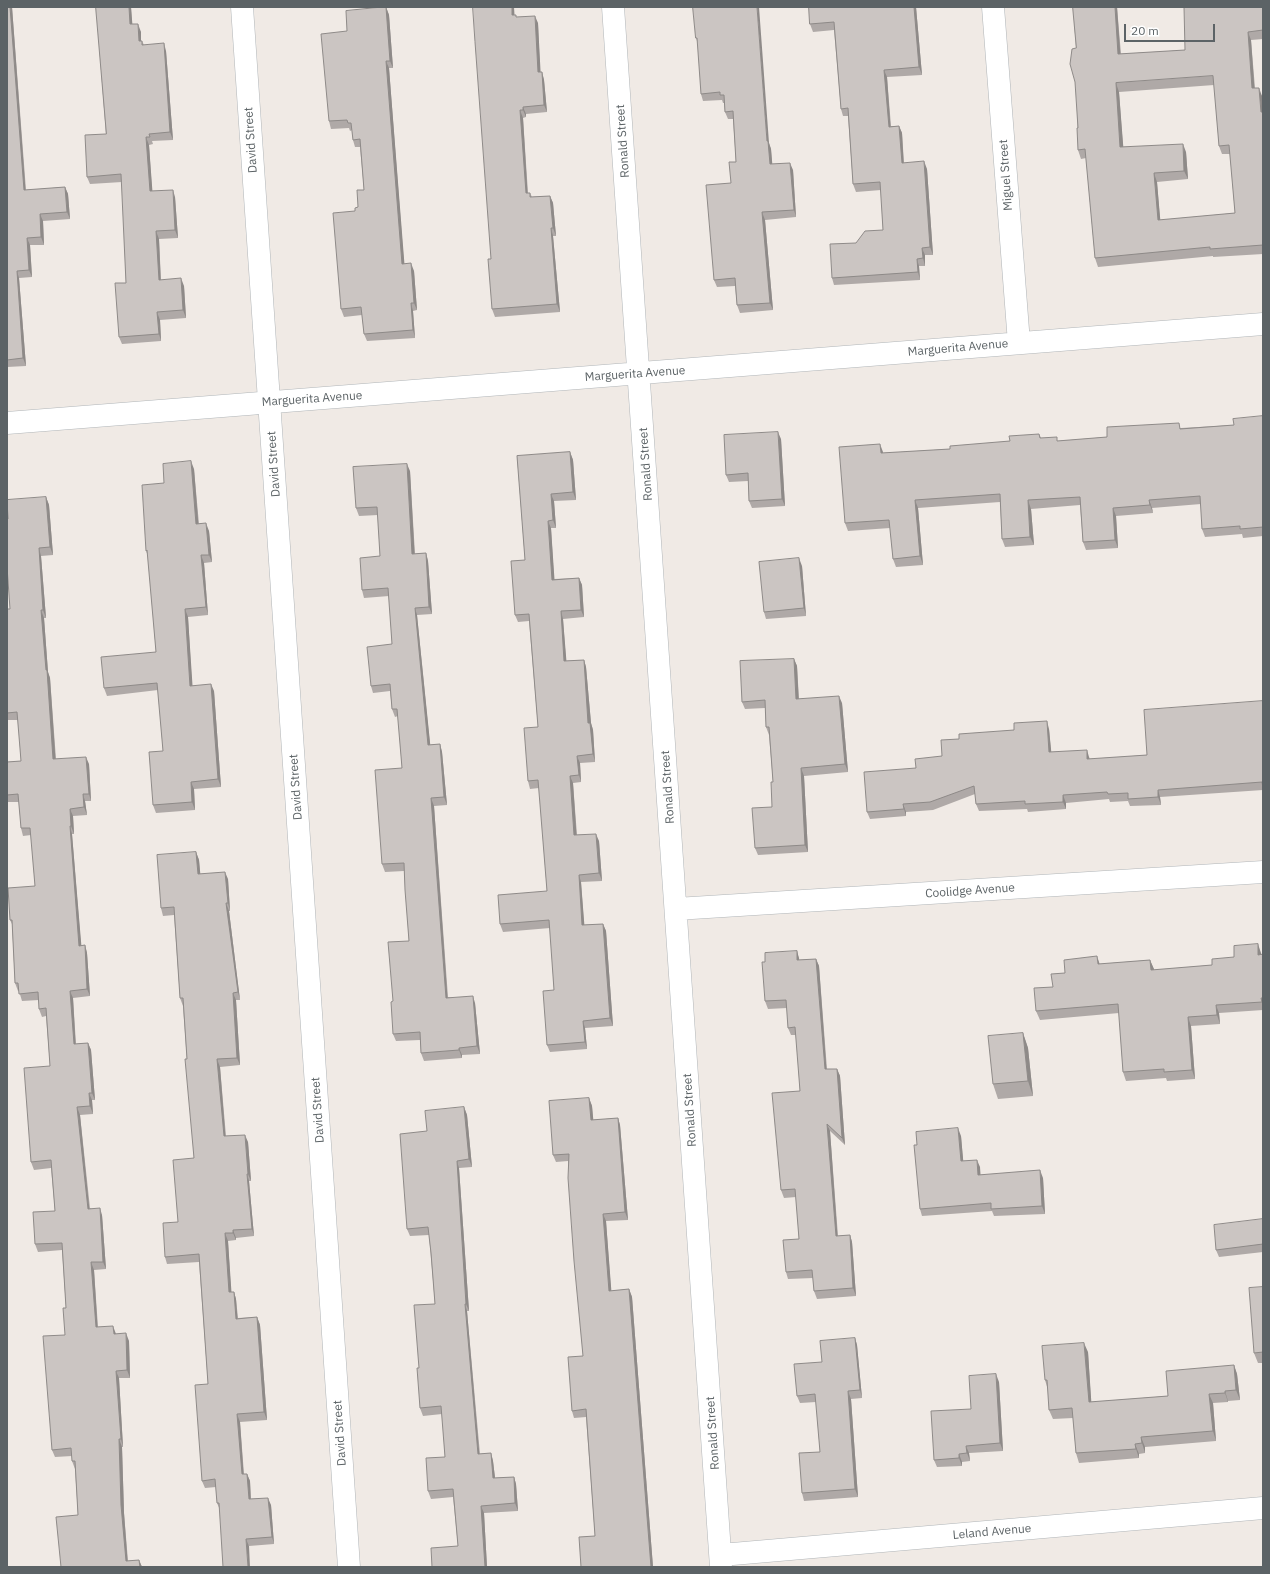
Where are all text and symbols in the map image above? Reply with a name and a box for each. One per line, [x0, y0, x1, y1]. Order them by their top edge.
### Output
scale bar [1126, 16, 1217, 42]
text: 20 m [1131, 23, 1159, 38]
street label: Ronald Street [613, 104, 633, 178]
street label: David Street [242, 107, 260, 173]
street label: Miguel Street [996, 139, 1016, 211]
street label: Marguerita Avenue [907, 336, 1009, 360]
street label: Marguerita Avenue [584, 363, 686, 385]
street label: Marguerita Avenue [261, 388, 363, 410]
street label: Ronald Street [636, 427, 656, 501]
street label: David Street [265, 431, 283, 497]
street label: Ronald Street [658, 750, 678, 824]
street label: David Street [287, 754, 305, 820]
street label: Coolidge Avenue [925, 881, 1015, 901]
street label: Ronald Street [680, 1073, 700, 1147]
street label: David Street [309, 1077, 327, 1143]
street label: Ronald Street [703, 1396, 723, 1470]
street label: David Street [331, 1400, 349, 1466]
street label: Leland Avenue [952, 1521, 1032, 1543]

